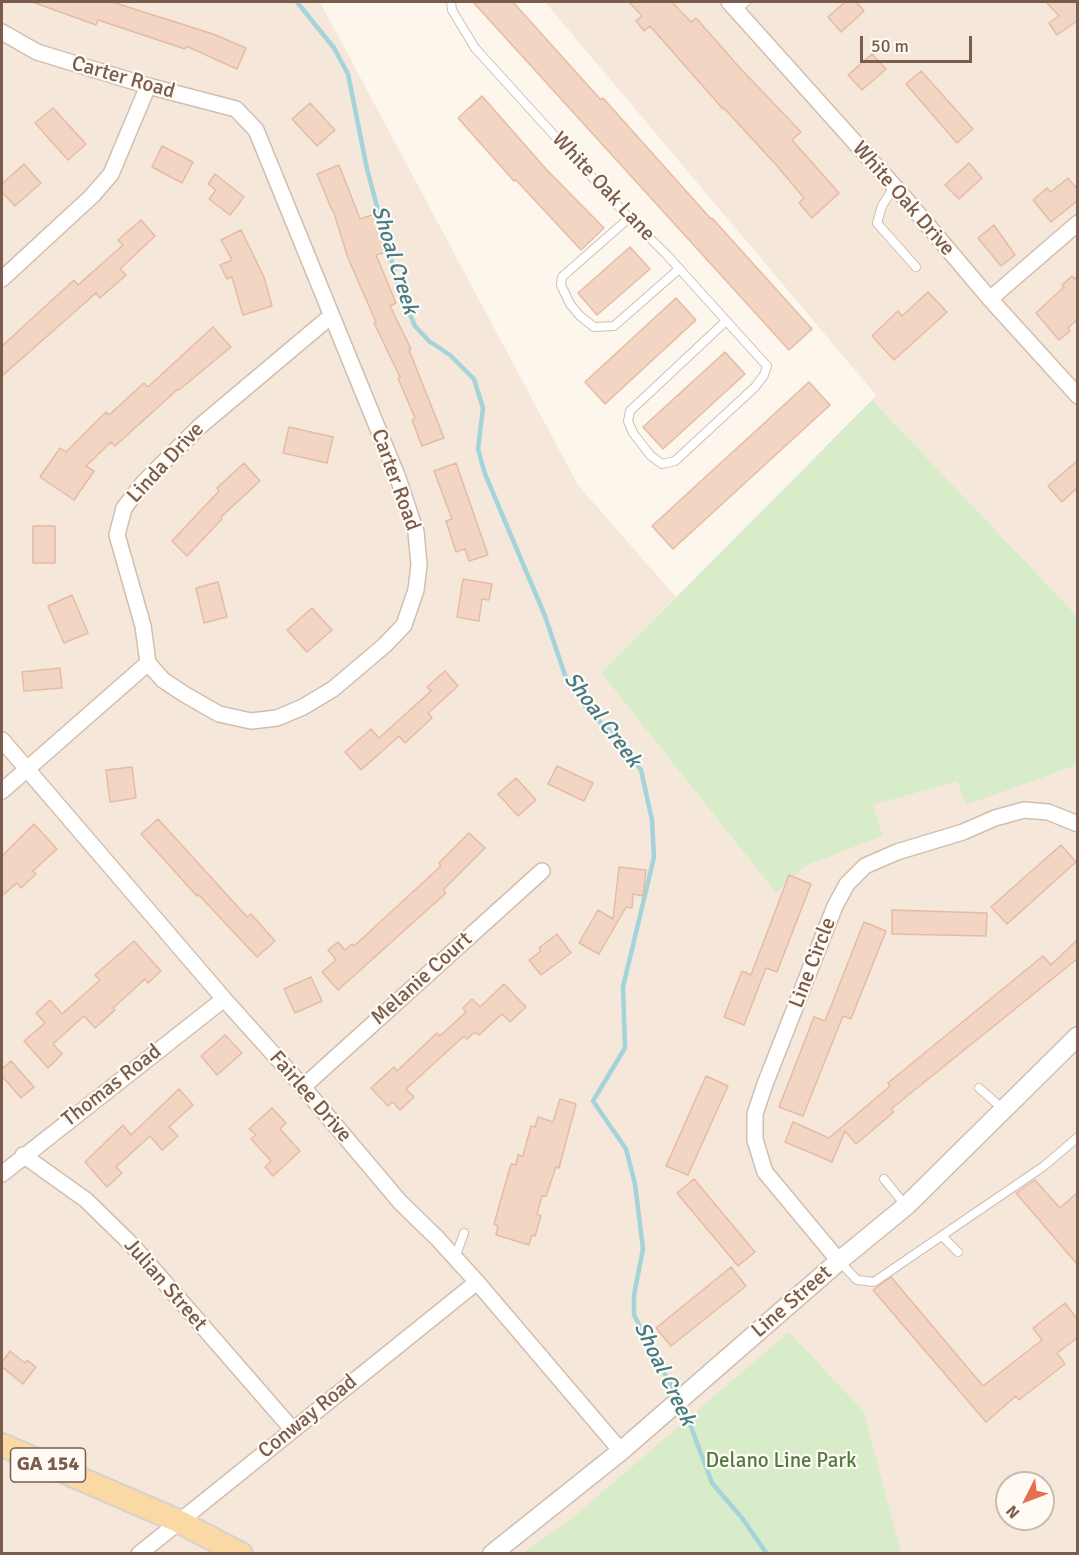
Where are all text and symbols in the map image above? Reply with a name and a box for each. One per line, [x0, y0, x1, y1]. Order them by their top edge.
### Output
scale bar [863, 24, 976, 62]
text: 50 m [871, 35, 909, 57]
street label: Carter Road [68, 51, 178, 105]
street label: White Oak Lane [546, 127, 660, 247]
street label: White Oak Drive [846, 137, 960, 261]
water label: Shoal Creek [365, 203, 423, 317]
street label: Linda Drive [122, 417, 210, 509]
street label: Carter Road [365, 426, 425, 534]
water label: Shoal Creek [558, 667, 646, 773]
street label: Line Circle [784, 914, 842, 1012]
street label: Melanie Court [366, 927, 478, 1031]
street label: Thomas Road [57, 1039, 167, 1133]
street label: Fairlee Drive [263, 1046, 357, 1148]
street label: Julian Street [118, 1234, 212, 1336]
street label: Line Street [747, 1260, 837, 1344]
water label: Shoal Creek [628, 1318, 700, 1430]
street label: Conway Road [254, 1370, 362, 1464]
road number: GA 154 [10, 1448, 86, 1482]
park label: Delano Line Park [705, 1448, 857, 1474]
north arrow [995, 1471, 1055, 1531]
text: N [1002, 1501, 1024, 1523]

